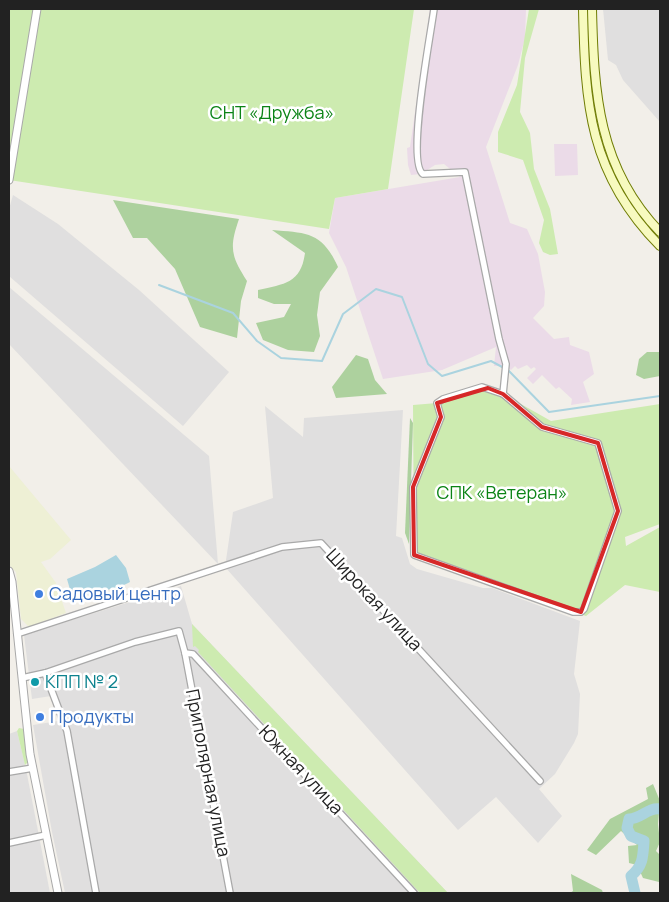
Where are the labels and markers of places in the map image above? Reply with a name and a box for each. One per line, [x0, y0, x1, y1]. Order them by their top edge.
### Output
place label: Садовый центр [49, 581, 181, 605]
marker: Садовый центр [33, 588, 45, 600]
place label: КПП № 2 [45, 669, 118, 693]
marker: КПП № 2 [29, 676, 41, 688]
place label: Продукты [50, 704, 134, 728]
marker: Продукты [34, 711, 46, 723]

